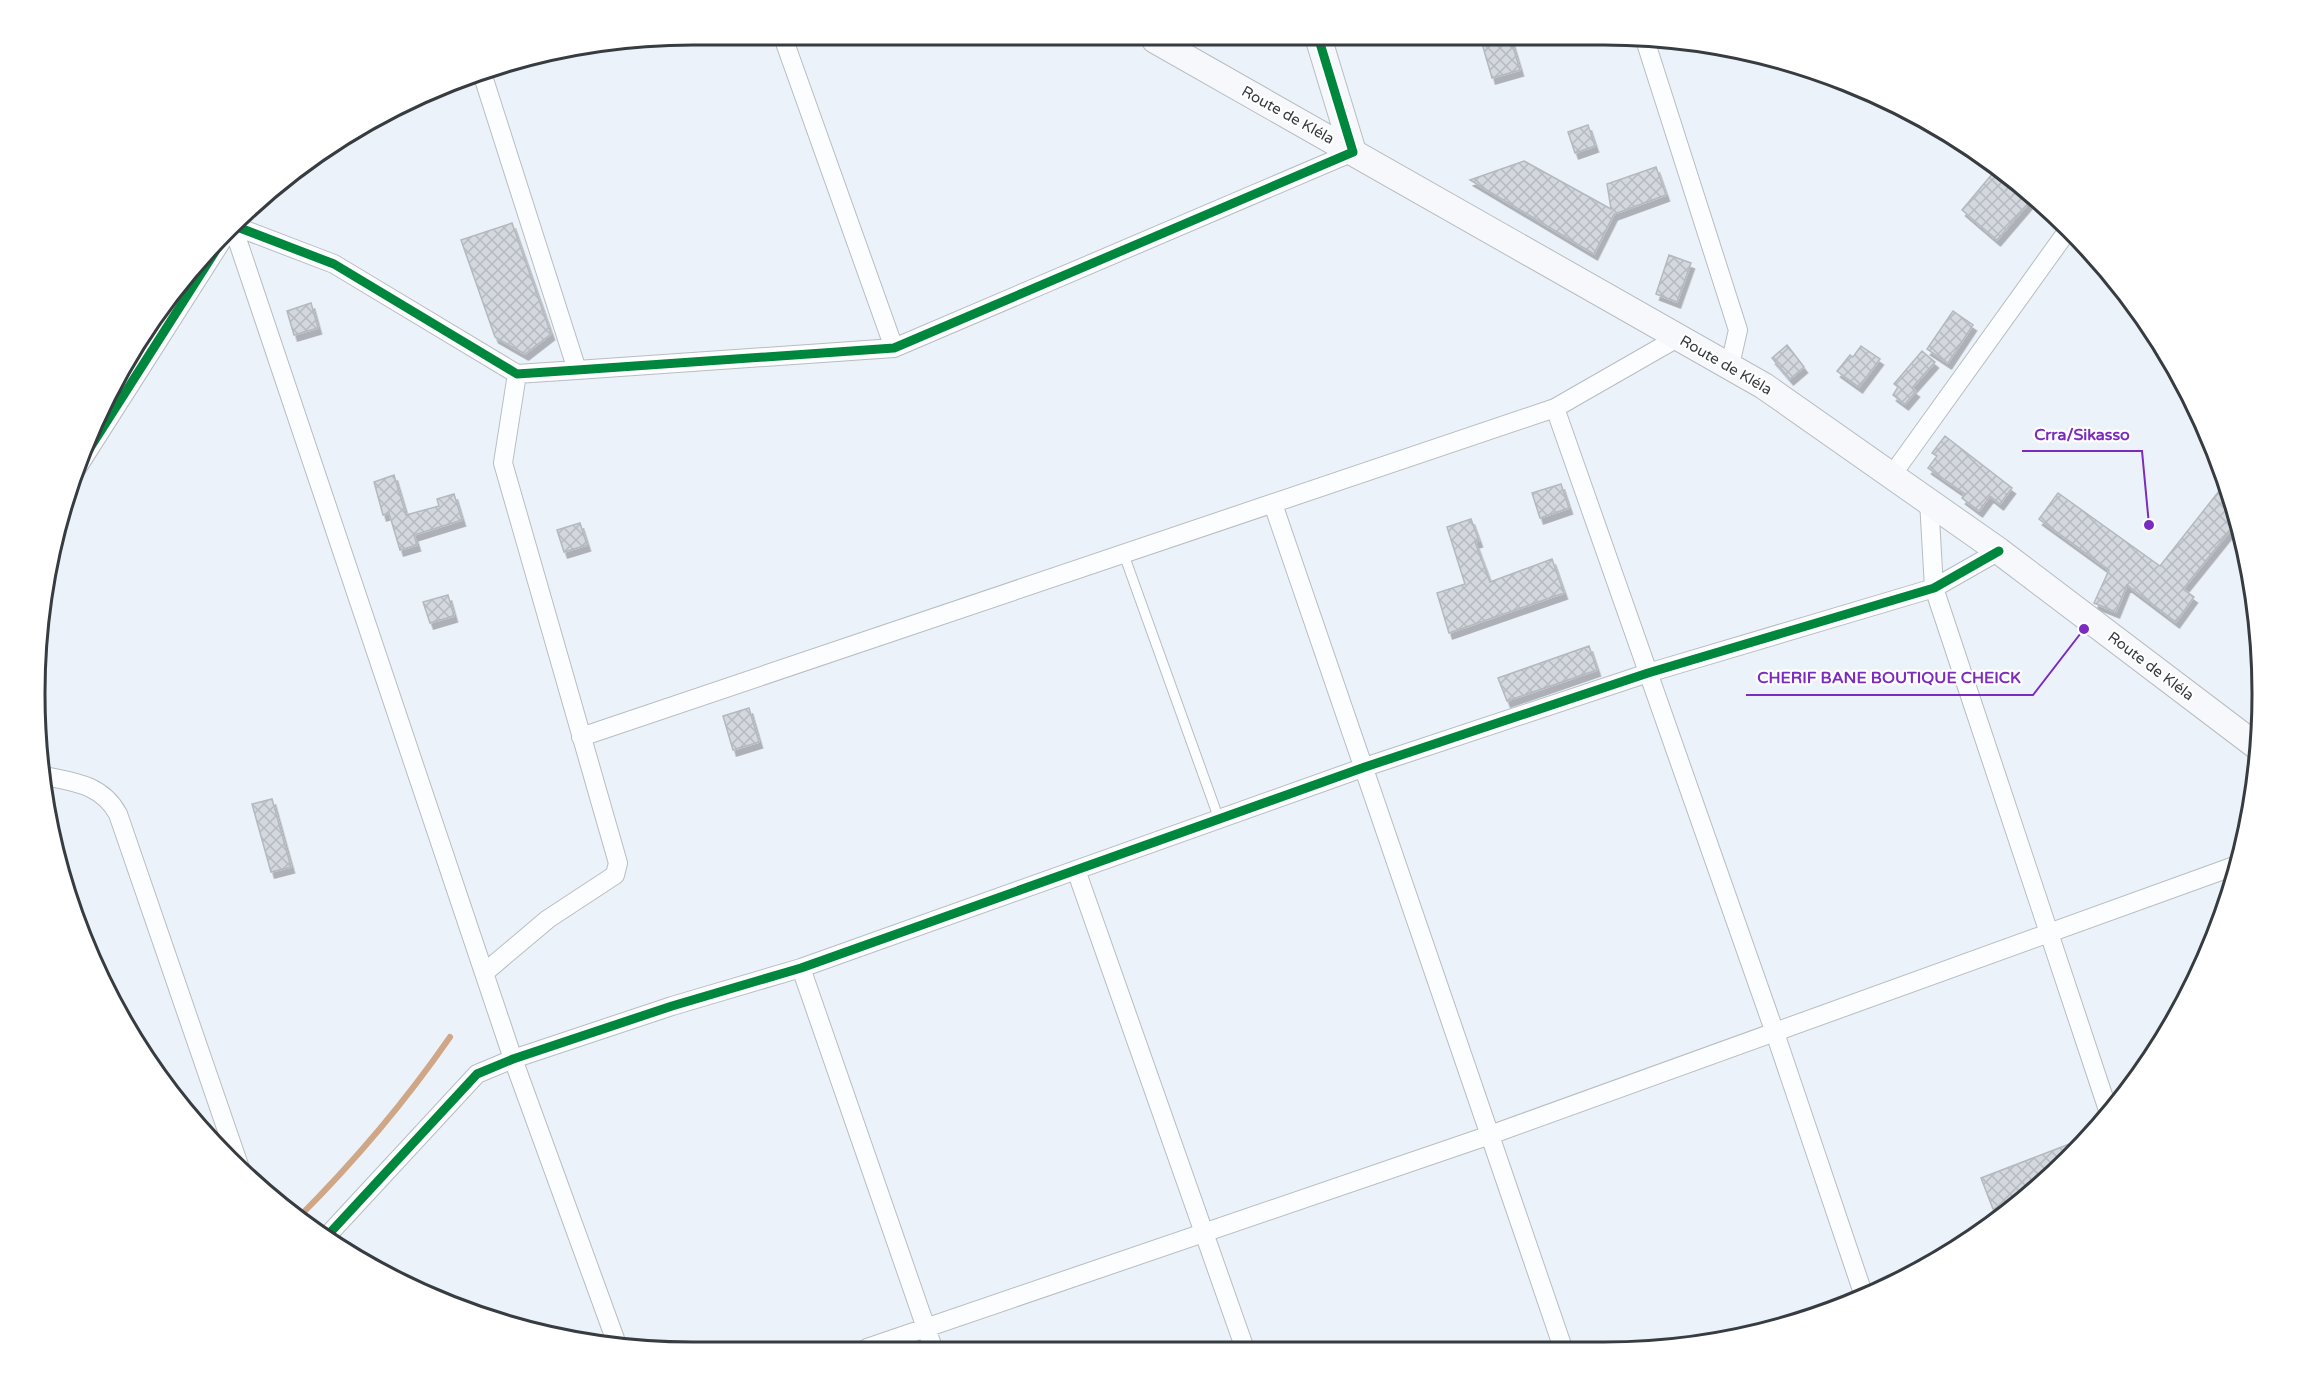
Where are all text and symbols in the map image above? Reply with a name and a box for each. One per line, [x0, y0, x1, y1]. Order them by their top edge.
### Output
street label: Route de Kléla [1238, 82, 1338, 148]
street label: Route de Kléla [1677, 331, 1775, 399]
callout: Crra/Sikasso [2022, 417, 2142, 451]
text: Crra/Sikasso [2034, 425, 2130, 445]
street label: Route de Kléla [2104, 628, 2198, 704]
callout: CHERIF BANE BOUTIQUE CHEICK [1746, 661, 2033, 695]
text: CHERIF BANE BOUTIQUE CHEICK [1757, 668, 2021, 688]

